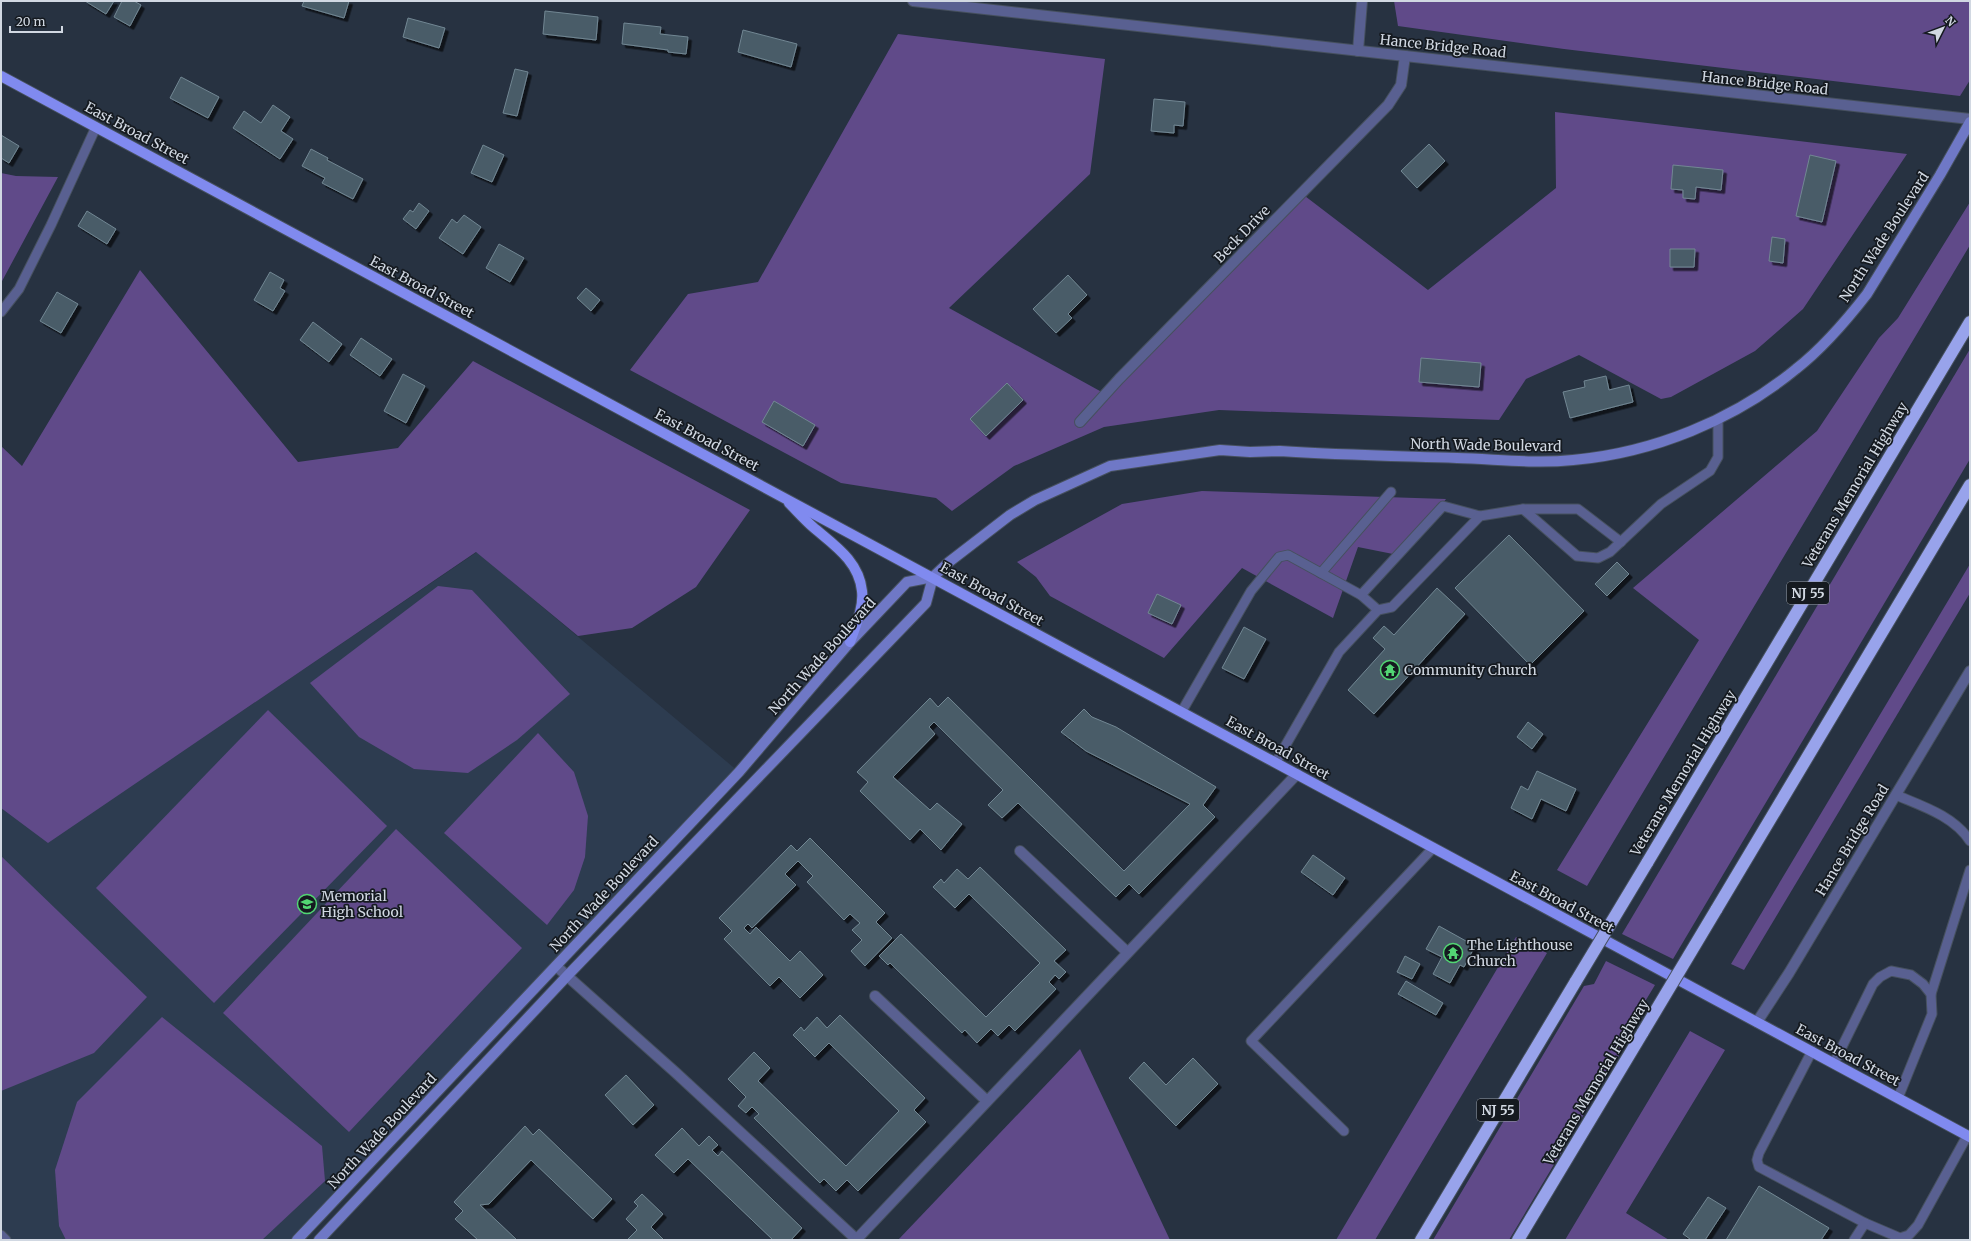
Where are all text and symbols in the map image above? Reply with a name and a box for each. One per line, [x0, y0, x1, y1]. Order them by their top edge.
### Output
scale bar [10, 8, 62, 34]
north arrow [1923, 8, 1963, 48]
text: N [1942, 13, 1959, 29]
text: 20 m [16, 14, 45, 29]
street label: Hance Bridge Road [1379, 30, 1508, 62]
street label: Hance Bridge Road [1701, 67, 1830, 99]
street label: East Broad Street [82, 98, 193, 168]
street label: North Wade Boulevard [1835, 168, 1933, 305]
street label: Beck Drive [1210, 202, 1274, 266]
street label: East Broad Street [367, 252, 478, 322]
street label: Veterans Memorial Highway [1798, 398, 1912, 572]
street label: East Broad Street [652, 405, 763, 475]
street label: North Wade Boulevard [1410, 435, 1562, 455]
street label: East Broad Street [937, 558, 1047, 630]
road number: NJ 55 [1787, 582, 1829, 604]
street label: North Wade Boulevard [765, 593, 880, 718]
temple icon: Community Church [1379, 659, 1401, 681]
place label: Community Church [1404, 661, 1537, 679]
street label: Veterans Memorial Highway [1626, 686, 1740, 860]
street label: East Broad Street [1223, 712, 1333, 784]
street label: Hance Bridge Road [1812, 780, 1893, 899]
street label: North Wade Boulevard [546, 832, 663, 955]
street label: East Broad Street [1507, 867, 1618, 937]
place label: Memorial High School [321, 887, 404, 921]
school or university icon: Memorial High School [296, 893, 318, 915]
place label: The Lighthouse Church [1467, 936, 1573, 970]
temple icon: The Lighthouse Church [1442, 942, 1464, 964]
street label: Veterans Memorial Highway [1539, 995, 1653, 1169]
street label: East Broad Street [1793, 1020, 1904, 1090]
street label: North Wade Boulevard [324, 1069, 441, 1192]
road number: NJ 55 [1477, 1099, 1519, 1121]

